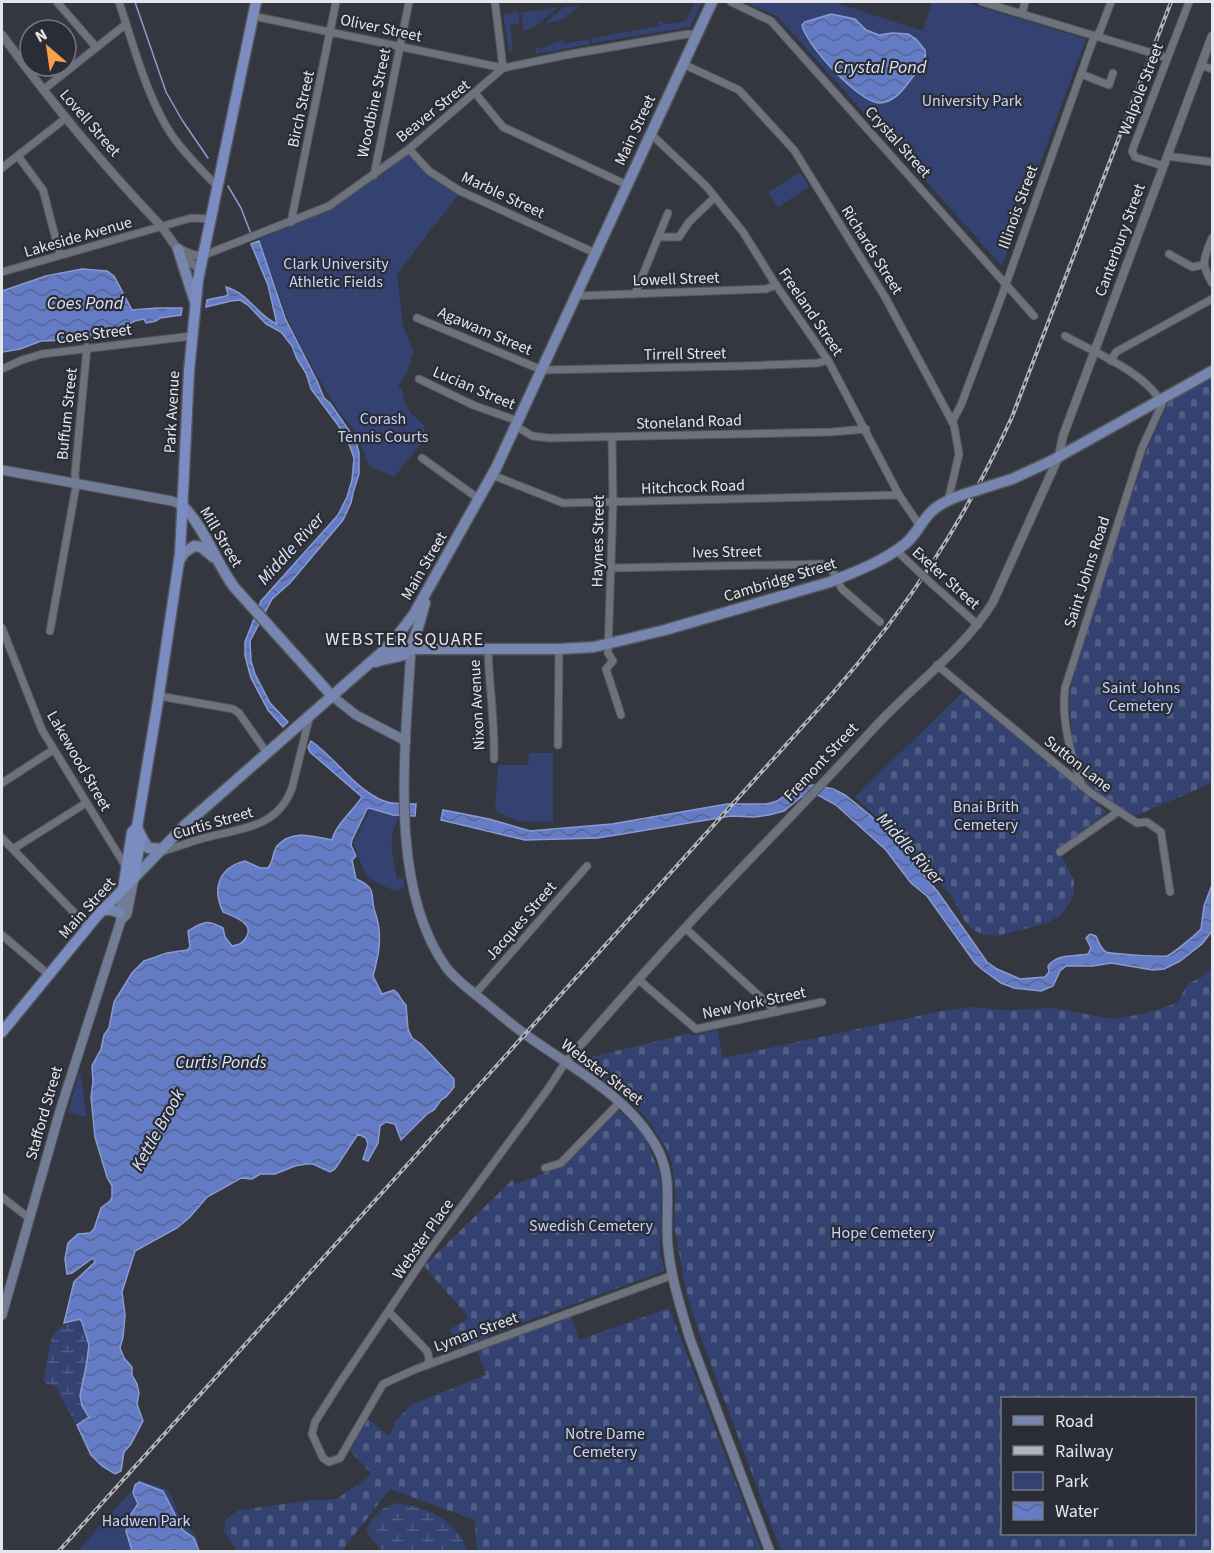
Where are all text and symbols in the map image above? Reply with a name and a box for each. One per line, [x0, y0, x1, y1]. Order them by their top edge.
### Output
street label: Oliver Street [338, 9, 424, 47]
north arrow [18, 18, 78, 78]
text: N [31, 24, 51, 48]
street label: Walpole Street [1113, 39, 1169, 138]
street label: Woodbine Street [352, 46, 396, 160]
water label: Crystal Pond [834, 55, 927, 80]
street label: Birch Street [282, 68, 320, 149]
street label: Beaver Street [391, 74, 475, 148]
street label: Lovell Street [54, 84, 126, 162]
park label: University Park [922, 90, 1022, 112]
street label: Main Street [609, 91, 661, 169]
street label: Crystal Street [860, 101, 936, 183]
street label: Illinois Street [993, 161, 1044, 252]
street label: Marble Street [458, 166, 549, 224]
street label: Canterbury Street [1089, 180, 1151, 300]
street label: Richards Street [836, 201, 908, 299]
street label: Lakeside Avenue [21, 211, 135, 263]
park label: Clark University Athletic Fields [283, 253, 389, 293]
street label: Freeland Street [773, 264, 849, 361]
street label: Lowell Street [632, 266, 720, 292]
water label: Coes Pond [47, 291, 124, 316]
street label: Agawam Street [434, 301, 536, 361]
street label: Coes Street [55, 318, 134, 350]
street label: Tirrell Street [643, 342, 727, 366]
street label: Lucian Street [429, 361, 519, 415]
street label: Buffum Street [51, 366, 83, 461]
street label: Park Avenue [159, 370, 185, 454]
park label: Corash Tennis Courts [338, 408, 429, 448]
street label: Stoneland Road [636, 409, 742, 435]
street label: Hitchcock Road [641, 474, 745, 500]
street label: Haynes Street [586, 494, 610, 588]
street label: Mill Street [194, 503, 248, 572]
water label: Middle River [252, 507, 331, 591]
street label: Saint Johns Road [1059, 513, 1115, 631]
street label: Main Street [396, 527, 453, 604]
street label: Ives Street [692, 540, 763, 564]
street label: Exeter Street [907, 542, 985, 615]
street label: Cambridge Street [721, 552, 840, 608]
district label: WEBSTER SQUARE [325, 627, 485, 652]
street label: Nixon Avenue [464, 659, 490, 751]
park label: Saint Johns Cemetery [1102, 677, 1180, 717]
street label: Lakewood Street [41, 707, 117, 816]
street label: Fremont Street [779, 717, 864, 806]
street label: Sutton Lane [1039, 730, 1117, 798]
park label: Bnai Brith Cemetery [953, 796, 1019, 836]
street label: Curtis Street [170, 801, 256, 845]
water label: Middle River [871, 807, 950, 891]
street label: Main Street [54, 872, 121, 943]
street label: Jacques Street [480, 876, 562, 965]
street label: New York Street [700, 981, 808, 1025]
street label: Webster Street [556, 1034, 648, 1111]
water label: Curtis Ponds [175, 1050, 267, 1075]
street label: Stafford Street [20, 1063, 68, 1162]
water label: Kettle Brook [125, 1084, 191, 1175]
street label: Webster Place [387, 1194, 459, 1284]
park label: Swedish Cemetery [529, 1215, 654, 1237]
park label: Hope Cemetery [831, 1222, 935, 1244]
street label: Lyman Street [431, 1306, 522, 1357]
legend [1001, 1397, 1196, 1535]
text: Road [1055, 1409, 1094, 1434]
park label: Notre Dame Cemetery [565, 1423, 645, 1463]
text: Railway [1055, 1439, 1114, 1464]
text: Park [1055, 1469, 1089, 1494]
text: Water [1055, 1499, 1099, 1524]
park label: Hadwen Park [102, 1510, 190, 1532]

